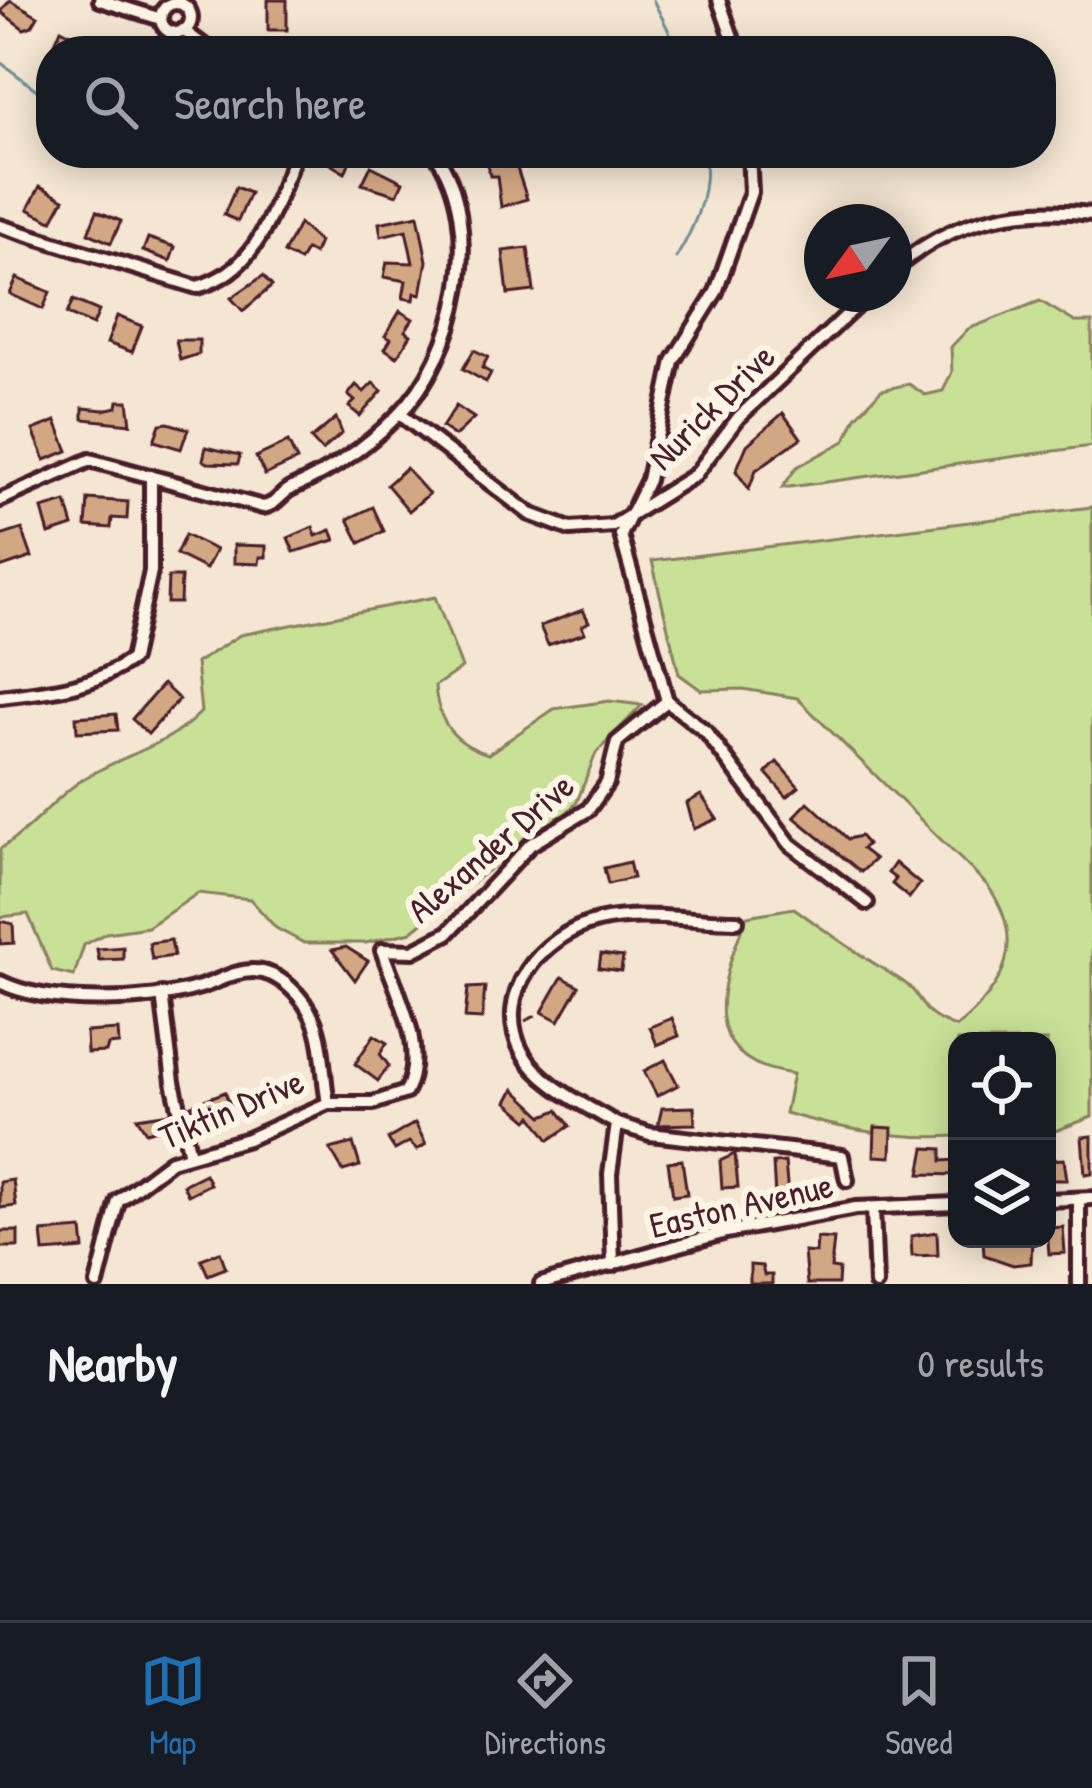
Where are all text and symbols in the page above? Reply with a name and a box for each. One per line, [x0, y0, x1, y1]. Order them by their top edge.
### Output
search box [36, 36, 1056, 168]
icon: search [78, 69, 144, 135]
text: Search here [174, 72, 366, 133]
north arrow [804, 204, 912, 312]
street label: Nurick Drive [637, 332, 785, 480]
street label: Alexander Drive [396, 761, 584, 933]
map controls [948, 1032, 1056, 1248]
button: locate [948, 1032, 1056, 1140]
street label: Tiktin Drive [151, 1056, 311, 1160]
button: layers [948, 1140, 1056, 1248]
street label: Easton Avenue [645, 1159, 837, 1249]
text: Nearby [48, 1328, 178, 1397]
text: 0 results [918, 1336, 1044, 1389]
tab: Map [140, 1648, 206, 1764]
tab: Directions [485, 1648, 606, 1764]
tab: Saved [885, 1648, 952, 1764]

